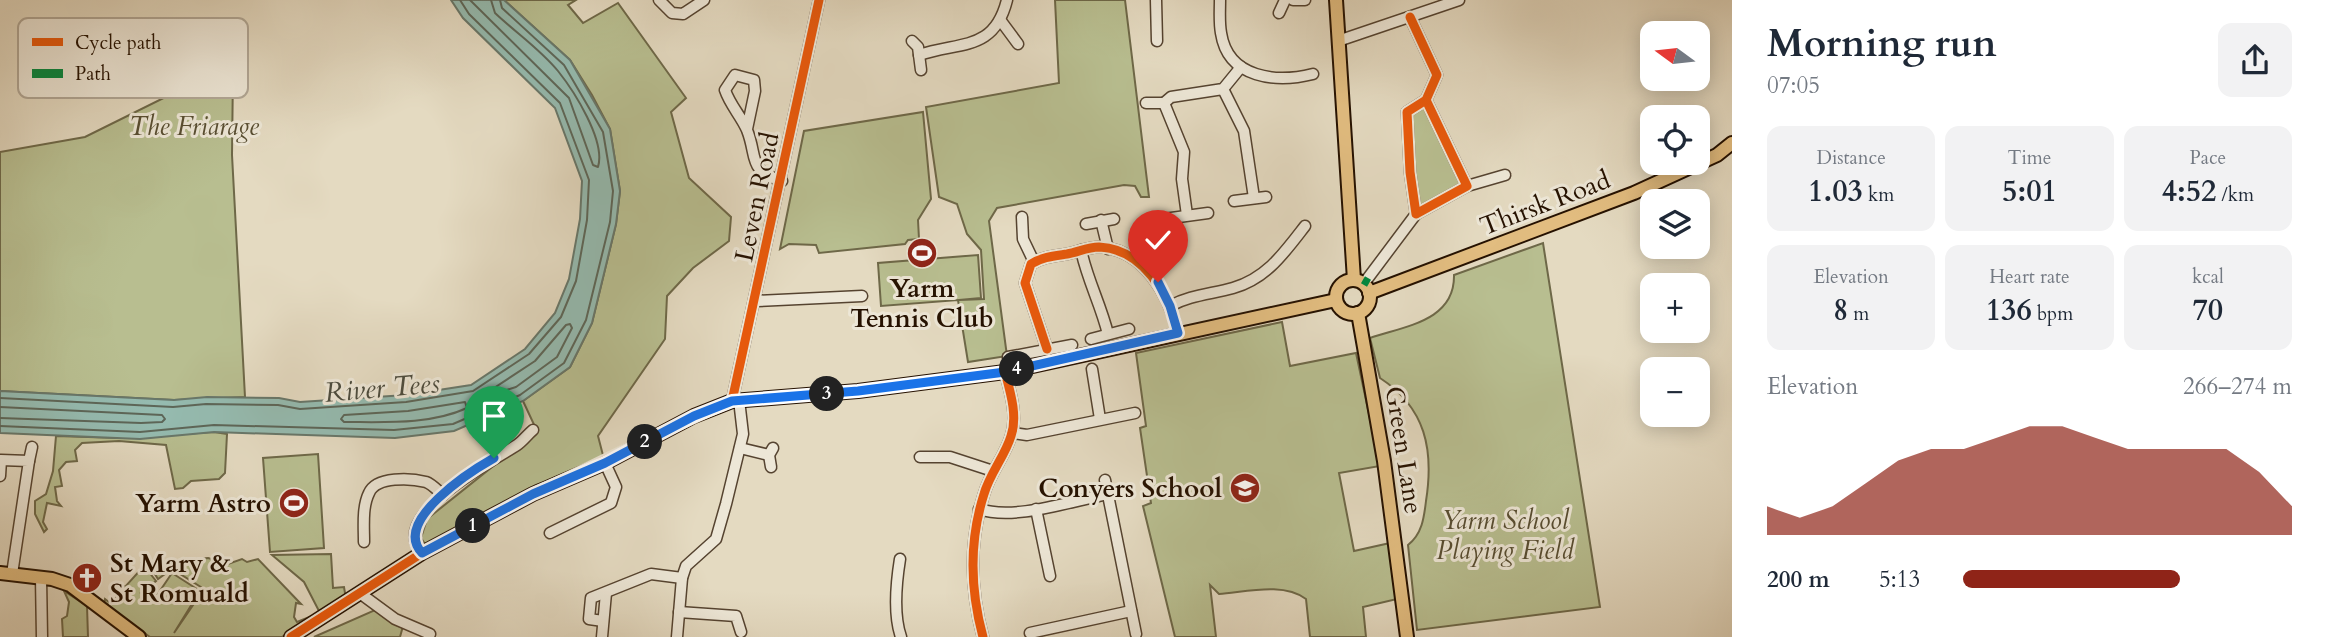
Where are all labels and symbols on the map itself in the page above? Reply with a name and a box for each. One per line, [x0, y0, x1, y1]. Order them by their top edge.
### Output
legend [18, 18, 248, 98]
north arrow [1640, 21, 1710, 91]
text: Cycle path [75, 30, 162, 56]
text: Path [75, 61, 111, 87]
park label: The Friarage [129, 109, 260, 144]
street label: Leven Road [726, 129, 788, 265]
street label: Thirsk Road [1475, 162, 1615, 244]
pin [1128, 210, 1188, 282]
sports icon: Yarm Tennis Club [905, 236, 939, 270]
place label: Yarm Tennis Club [850, 271, 994, 336]
pin: 4 [1000, 352, 1034, 386]
water label: River Tees [323, 364, 442, 412]
pin: 3 [810, 376, 844, 412]
street label: Green Lane [1377, 384, 1431, 516]
pin [464, 386, 524, 458]
pin: 2 [628, 424, 662, 460]
place label: Conyers School [1038, 471, 1222, 506]
school or university icon: Conyers School [1228, 471, 1262, 505]
place label: Yarm Astro [135, 486, 271, 521]
sports icon: Yarm Astro [277, 486, 311, 520]
park label: Yarm School Playing Field [1436, 503, 1575, 568]
pin: 1 [456, 508, 490, 544]
place label: St Mary & St Romuald [110, 546, 249, 611]
church icon: St Mary & St Romuald [70, 561, 104, 595]

